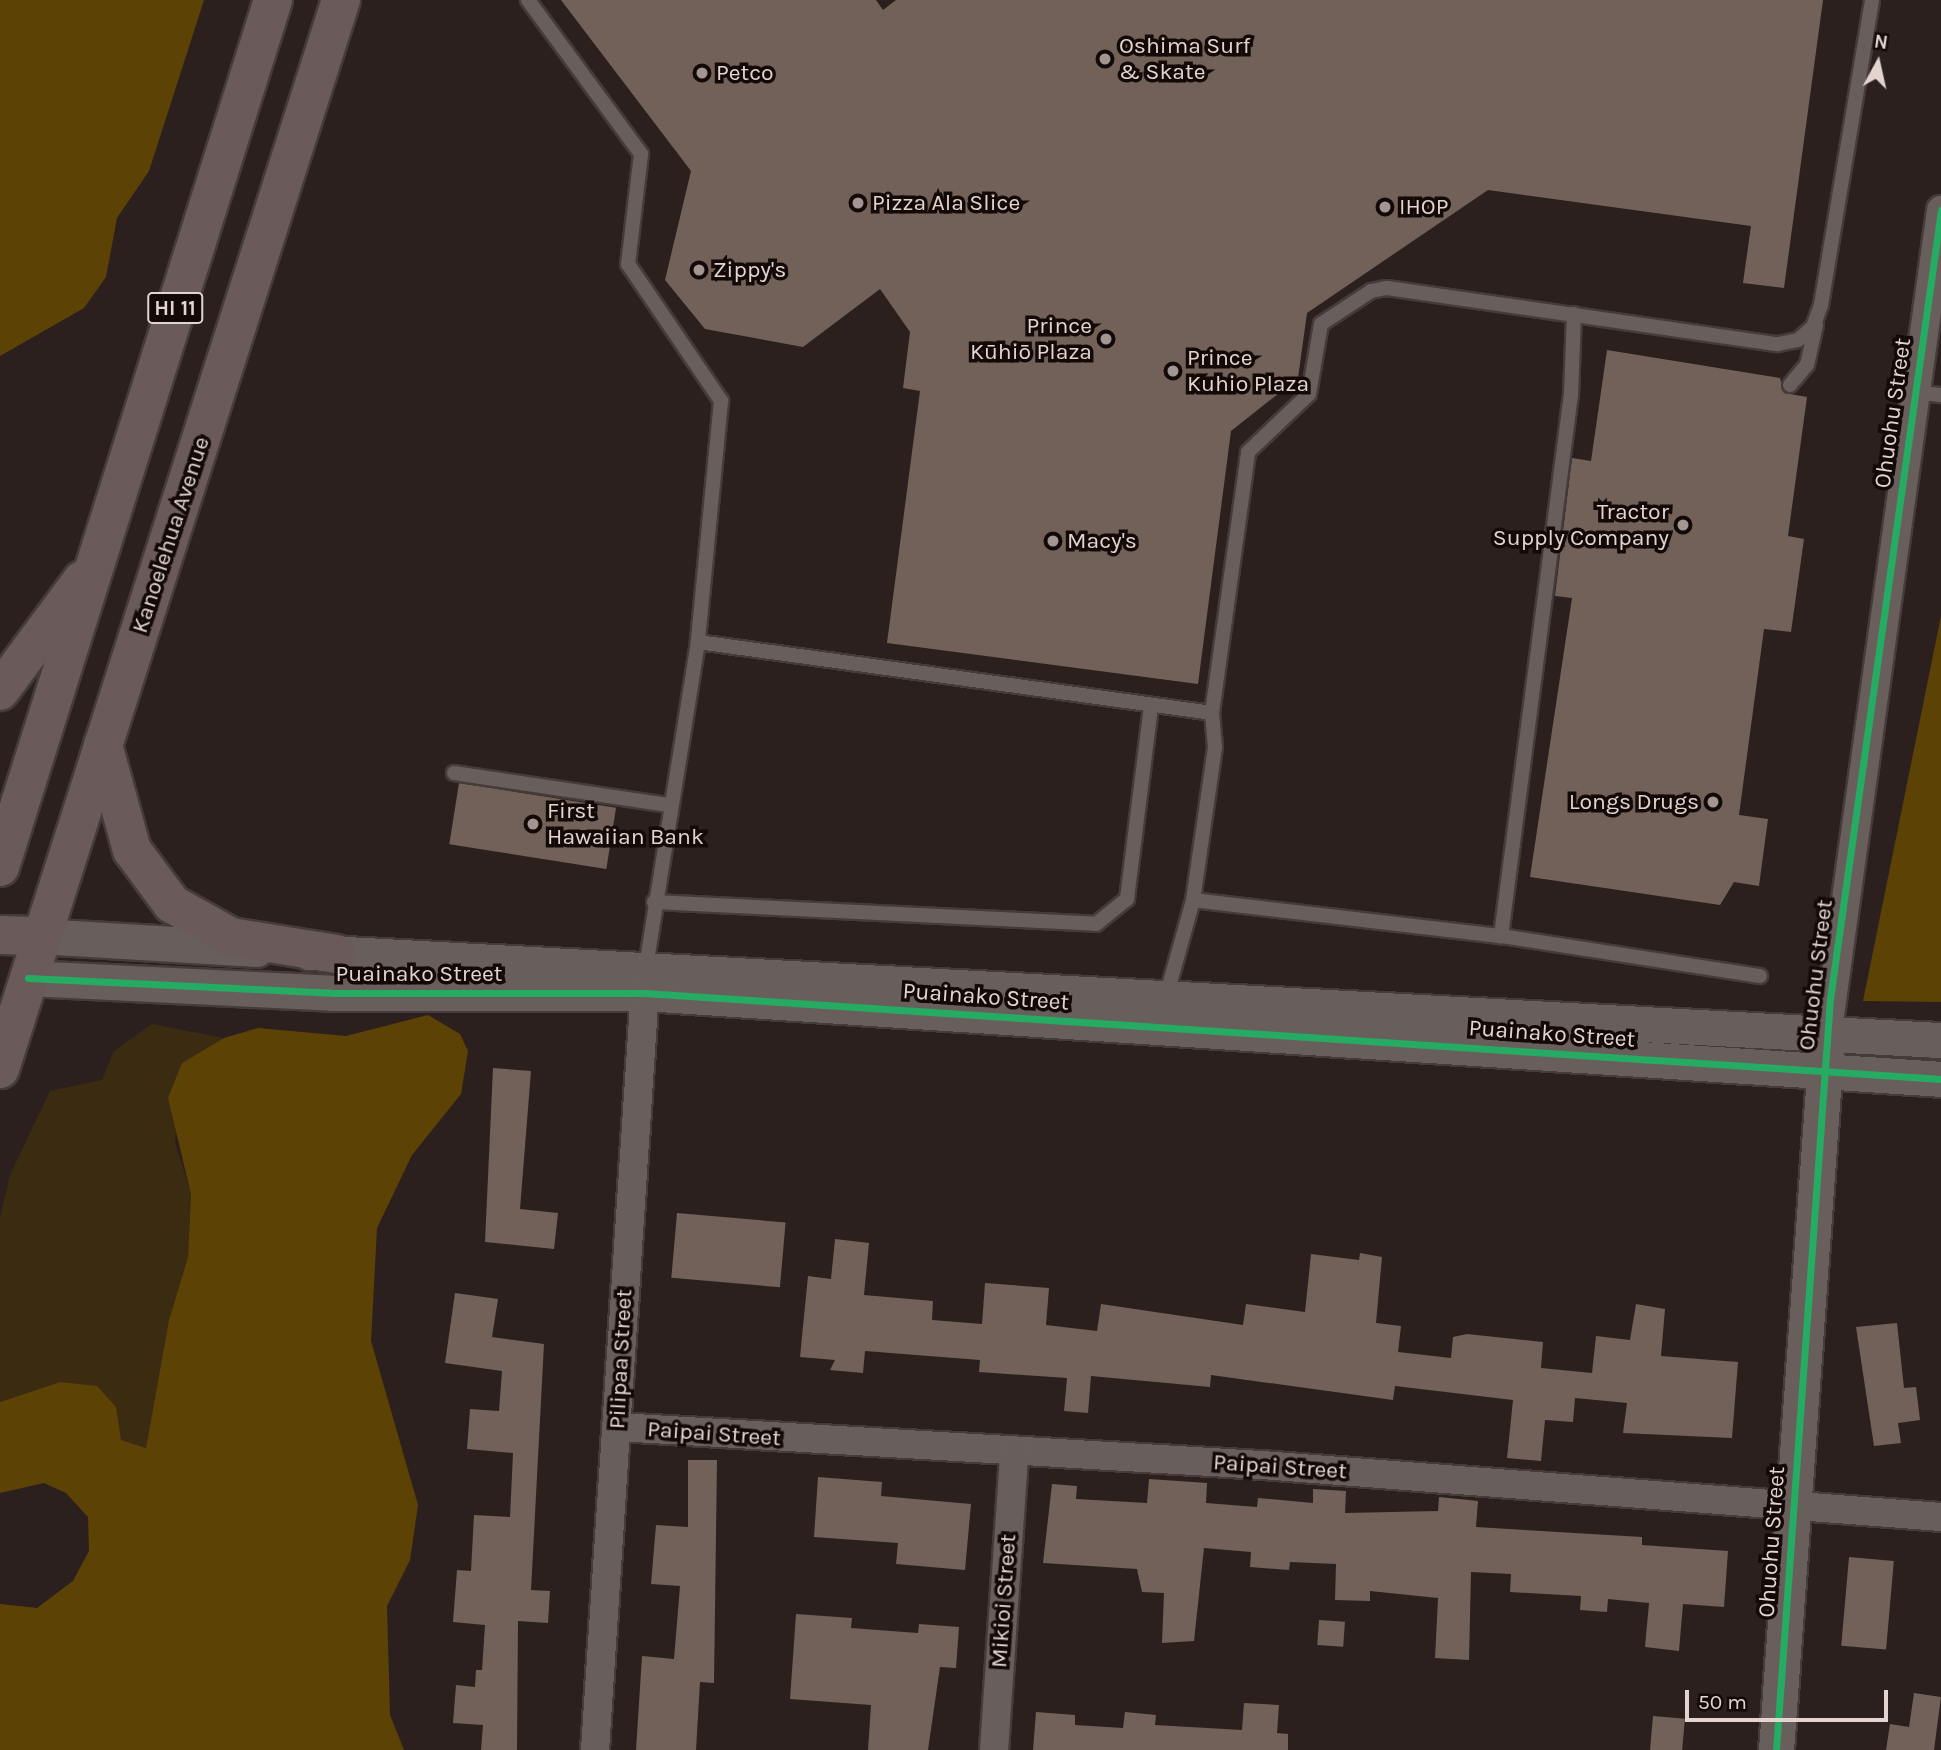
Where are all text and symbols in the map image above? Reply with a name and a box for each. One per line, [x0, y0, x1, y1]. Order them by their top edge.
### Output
north arrow [1843, 28, 1913, 98]
text: N [1873, 30, 1889, 54]
place label: Oshima Surf & Skate [1119, 32, 1250, 86]
marker: Oshima Surf & Skate [1097, 51, 1113, 67]
place label: Petco [716, 59, 774, 87]
marker: Petco [694, 65, 710, 81]
place label: Pizza Ala Slice [872, 189, 1020, 217]
place label: IHOP [1399, 193, 1448, 221]
marker: Pizza Ala Slice [850, 195, 866, 211]
marker: IHOP [1377, 199, 1393, 215]
place label: Zippy's [713, 256, 786, 284]
marker: Zippy's [691, 262, 707, 278]
road number: HI 11 [147, 290, 203, 326]
place label: Prince Kūhiō Plaza [970, 312, 1092, 366]
marker: Prince Kūhiō Plaza [1098, 331, 1114, 347]
street label: Ohuohu Street [1869, 336, 1917, 490]
place label: Prince Kuhio Plaza [1187, 344, 1309, 398]
marker: Prince Kuhio Plaza [1165, 363, 1181, 379]
street label: Kanoelehua Avenue [126, 433, 216, 637]
place label: Tractor Supply Company [1493, 498, 1669, 552]
marker: Tractor Supply Company [1675, 517, 1691, 533]
place label: Macy's [1067, 527, 1137, 555]
marker: Macy's [1045, 533, 1061, 549]
place label: Longs Drugs [1569, 788, 1699, 816]
marker: Longs Drugs [1705, 794, 1721, 810]
place label: First Hawaiian Bank [547, 797, 704, 851]
marker: First Hawaiian Bank [525, 816, 541, 832]
street label: Ohuohu Street [1793, 898, 1839, 1052]
street label: Puainako Street [336, 960, 502, 988]
street label: Puainako Street [902, 977, 1070, 1017]
street label: Puainako Street [1468, 1014, 1636, 1054]
street label: Pilipaa Street [604, 1288, 638, 1430]
street label: Paipai Street [646, 1416, 782, 1452]
street label: Paipai Street [1212, 1449, 1348, 1485]
street label: Ohuohu Street [1753, 1465, 1791, 1619]
street label: Mikioi Street [986, 1533, 1022, 1669]
scale bar [1689, 1676, 1892, 1720]
text: 50 m [1698, 1690, 1747, 1714]

